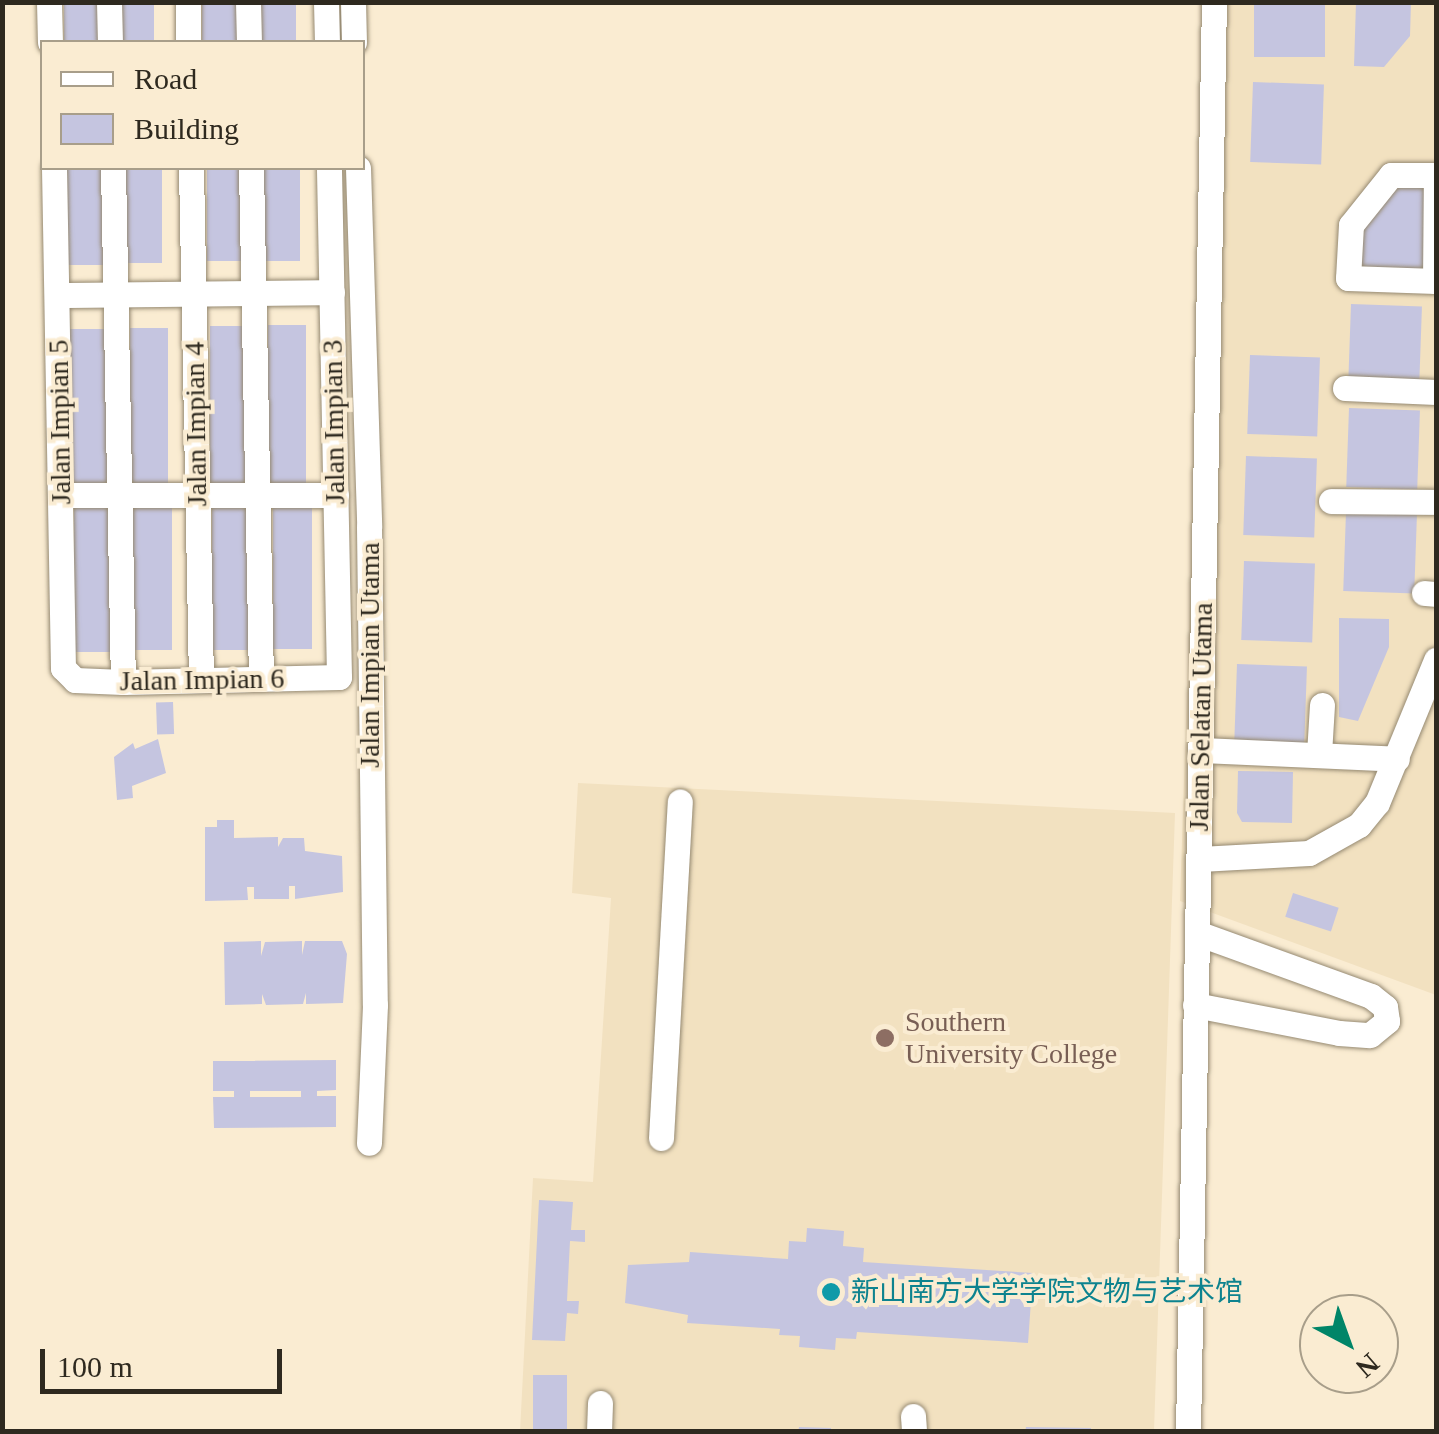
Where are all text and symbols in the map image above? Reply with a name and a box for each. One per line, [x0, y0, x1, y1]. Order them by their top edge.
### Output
legend [40, 40, 365, 170]
text: Road [134, 62, 197, 95]
text: Building [134, 112, 239, 145]
street label: Jalan Impian 5 [42, 339, 78, 505]
street label: Jalan Impian 3 [316, 339, 352, 505]
street label: Jalan Impian 4 [178, 341, 214, 507]
street label: Jalan Impian Utama [353, 542, 387, 768]
street label: Jalan Selatan Utama [1182, 602, 1220, 832]
street label: Jalan Impian 6 [119, 662, 285, 698]
place label: Southern University College [905, 1005, 1117, 1071]
marker: Southern University College [874, 1027, 896, 1049]
place label: 新山南方大学学院文物与艺术馆 [851, 1275, 1243, 1309]
marker: 新山南方大学学院文物与艺术馆 [820, 1281, 842, 1303]
north arrow [1299, 1294, 1399, 1394]
scale bar [45, 1329, 288, 1391]
text: N [1350, 1347, 1386, 1384]
text: 100 m [57, 1350, 133, 1383]

